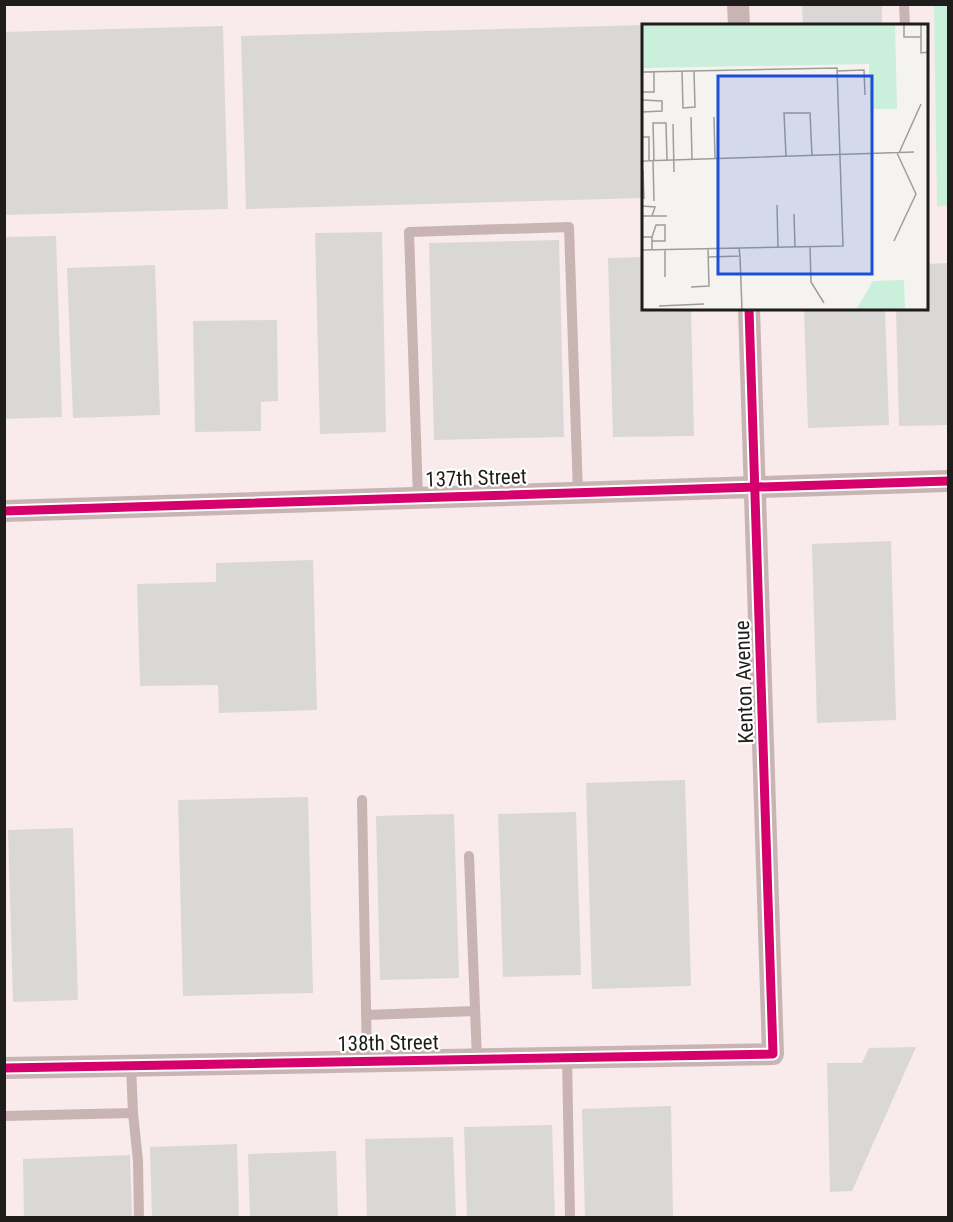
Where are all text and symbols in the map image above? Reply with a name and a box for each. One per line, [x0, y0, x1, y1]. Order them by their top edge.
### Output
inset map [642, 24, 929, 310]
street label: 137th Street [425, 464, 527, 492]
street label: Kenton Avenue [730, 620, 758, 744]
street label: 138th Street [337, 1030, 439, 1056]

